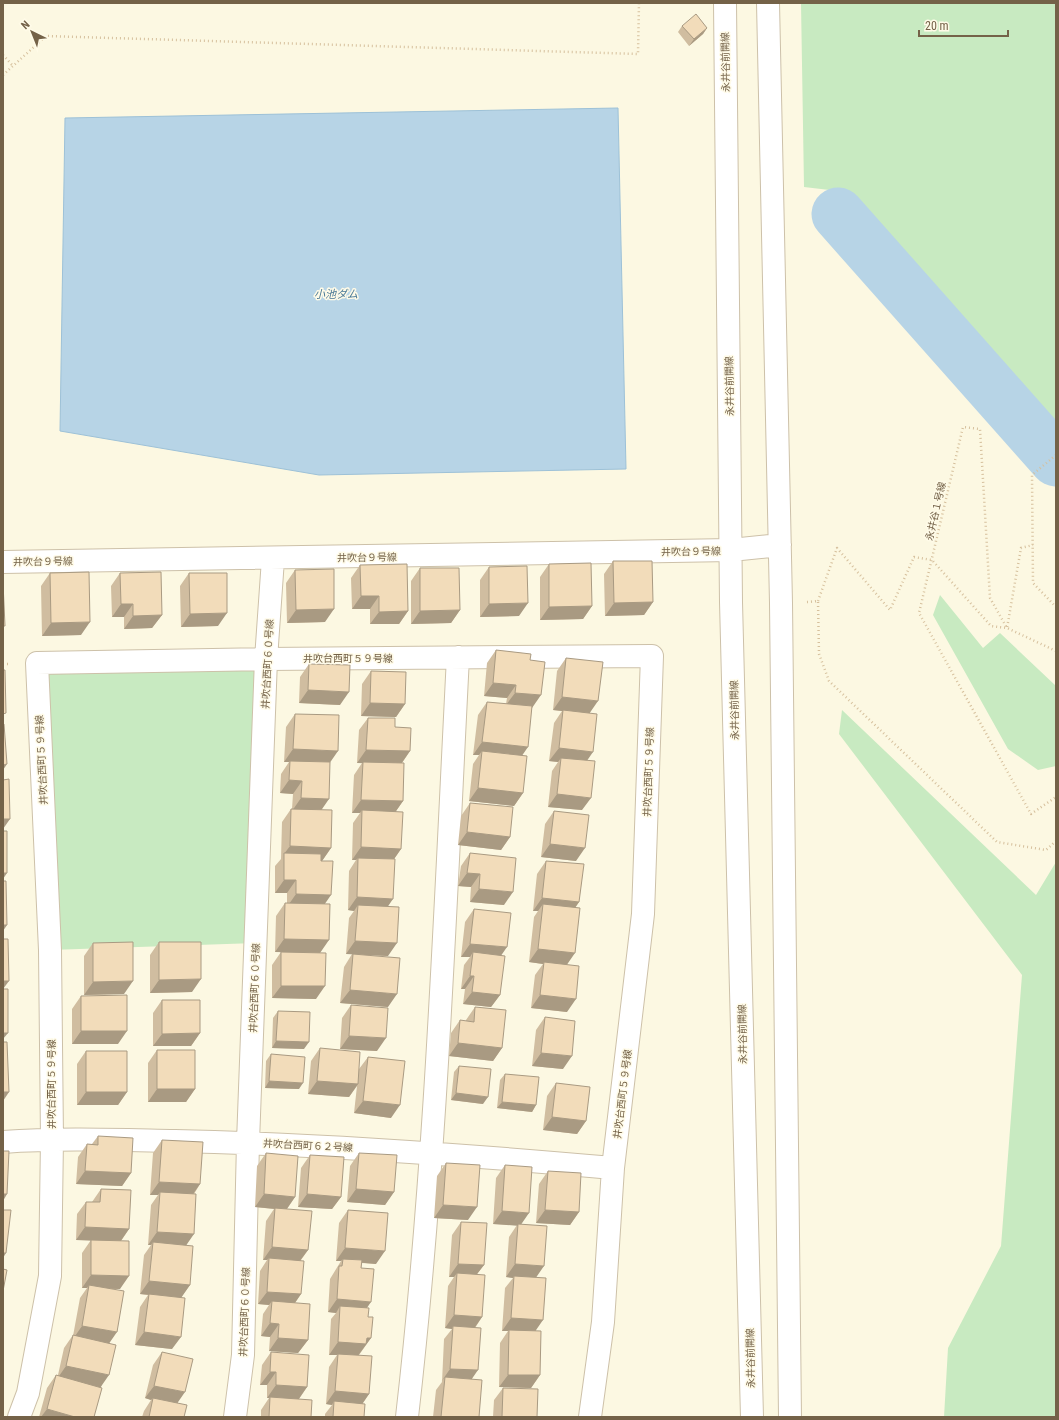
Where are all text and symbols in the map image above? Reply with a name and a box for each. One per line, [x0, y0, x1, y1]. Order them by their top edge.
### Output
north arrow [12, 12, 52, 52]
scale bar [919, 12, 1008, 38]
text: N [19, 18, 33, 32]
text: 20 m [925, 19, 949, 33]
street label: 永井谷前開線 [719, 32, 732, 92]
water label: 小池ダム [314, 288, 358, 301]
street label: 永井谷前開線 [723, 356, 736, 416]
street label: 永井谷１号線 [923, 481, 948, 542]
street label: 井吹台９号線 [661, 545, 721, 558]
street label: 井吹台９号線 [337, 551, 397, 564]
street label: 井吹台９号線 [13, 555, 73, 568]
street label: 井吹台西町６０号線 [260, 619, 275, 709]
street label: 井吹台西町５９号線 [303, 653, 393, 664]
street label: 永井谷前開線 [728, 680, 741, 740]
street label: 井吹台西町５９号線 [34, 715, 49, 805]
street label: 井吹台西町５９号線 [641, 727, 656, 817]
street label: 井吹台西町６０号線 [247, 943, 262, 1033]
street label: 永井谷前開線 [736, 1004, 749, 1064]
street label: 井吹台西町５９号線 [46, 1039, 57, 1129]
street label: 井吹台西町５９号線 [612, 1049, 633, 1139]
street label: 井吹台西町６２号線 [263, 1138, 353, 1153]
street label: 井吹台西町６０号線 [237, 1267, 252, 1357]
street label: 永井谷前開線 [744, 1328, 757, 1388]

